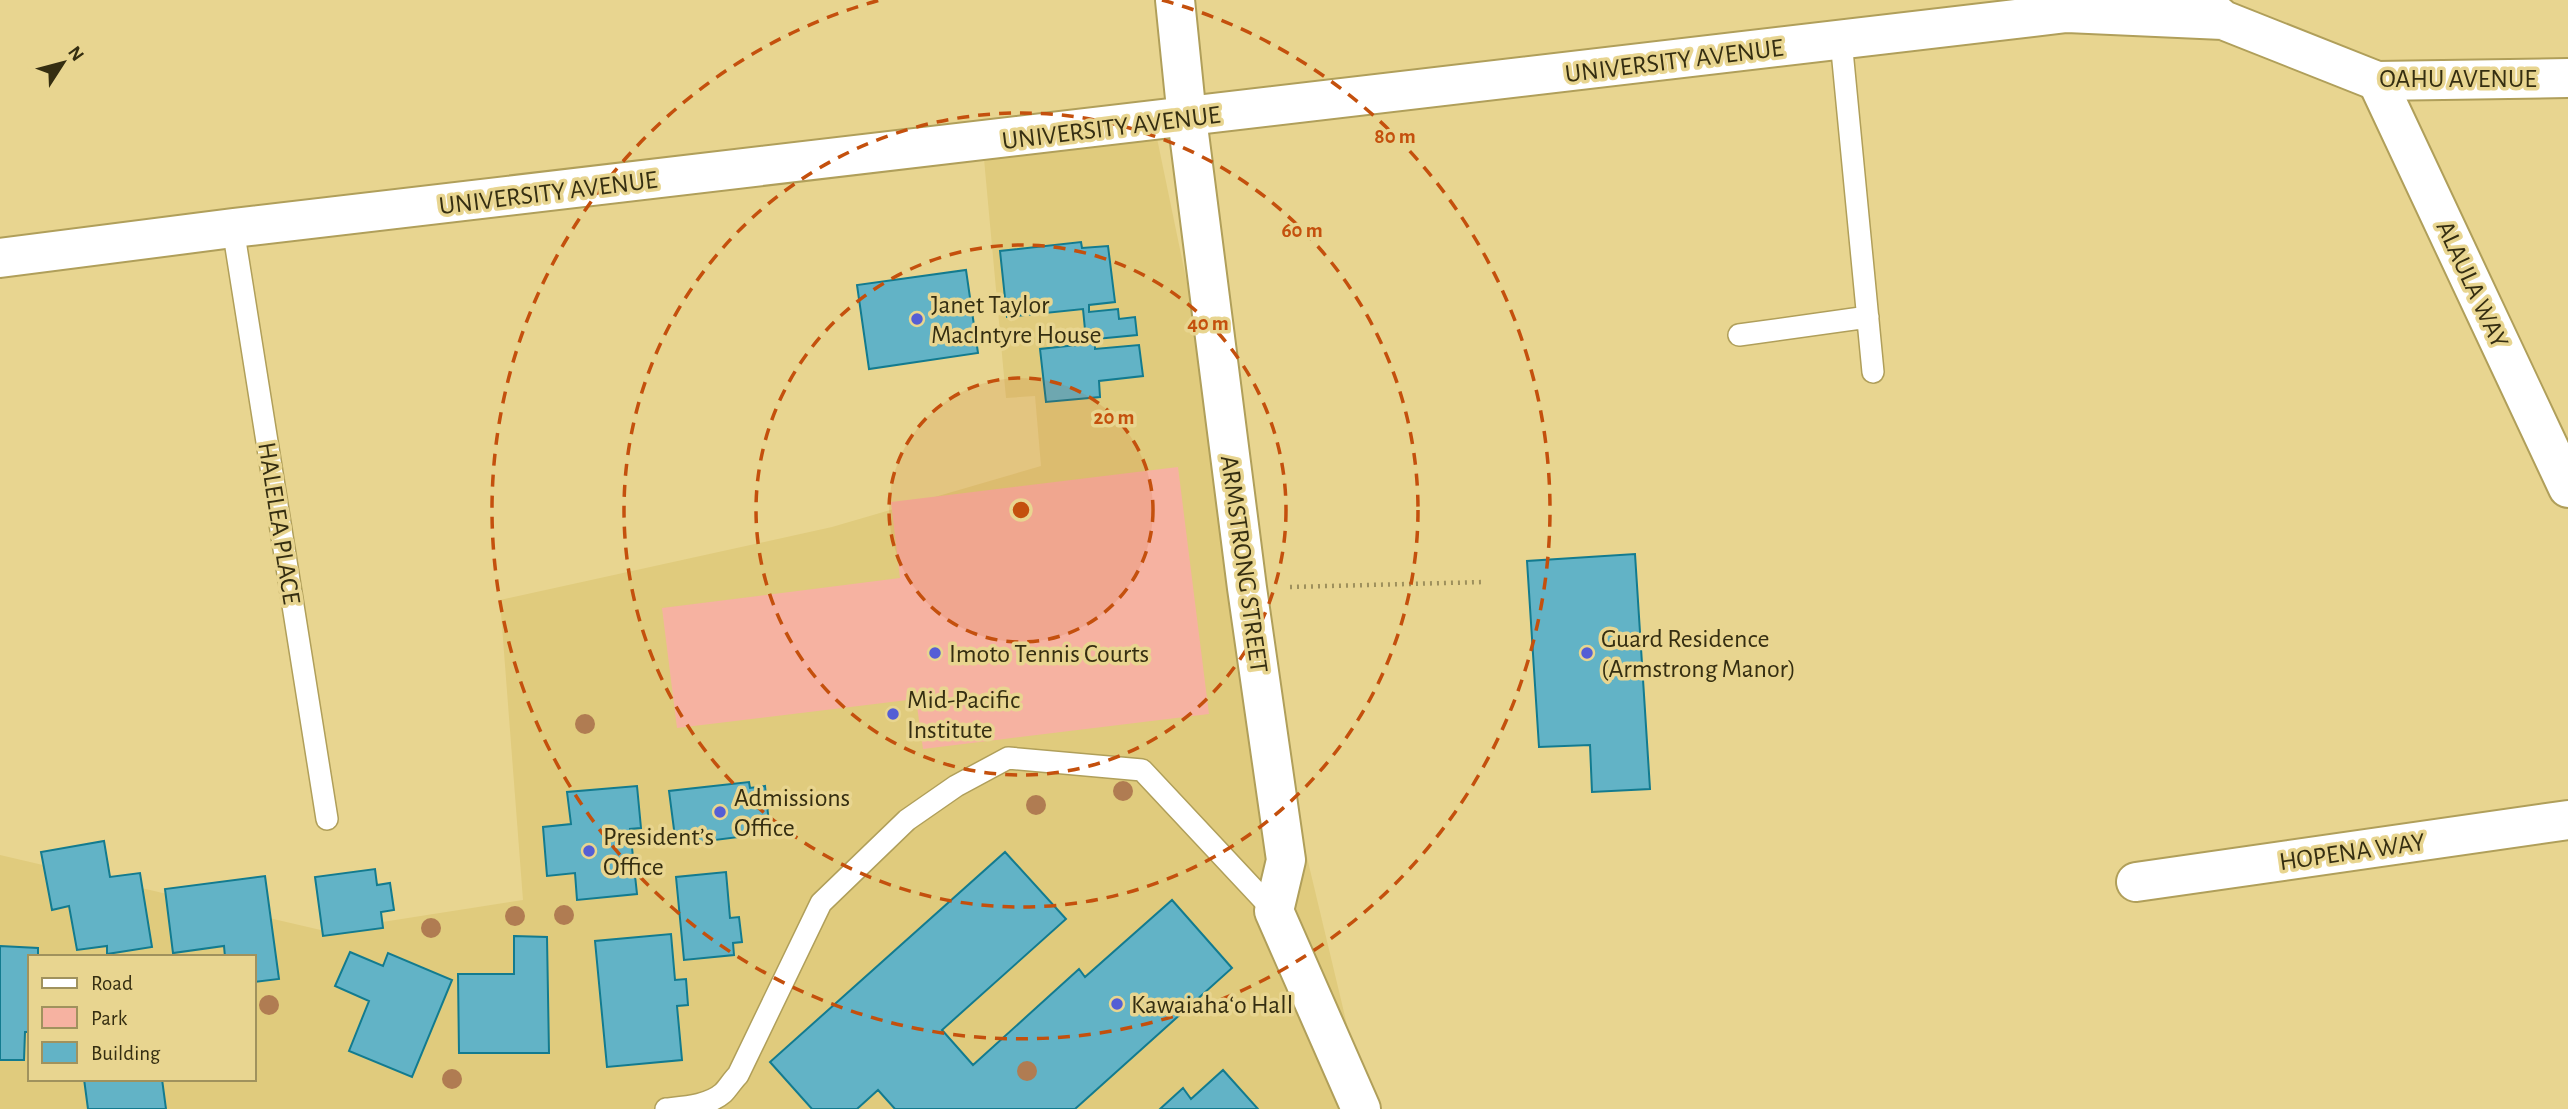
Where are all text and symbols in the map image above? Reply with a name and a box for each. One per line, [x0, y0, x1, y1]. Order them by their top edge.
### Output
north arrow [28, 28, 98, 98]
street label: UNIVERSITY AVENUE [1563, 35, 1785, 87]
text: N [64, 43, 87, 65]
street label: OAHU AVENUE [2379, 66, 2537, 92]
street label: UNIVERSITY AVENUE [1000, 102, 1222, 154]
text: 80 m [1374, 126, 1416, 147]
street label: UNIVERSITY AVENUE [437, 167, 659, 219]
street label: ALAULA WAY [2431, 217, 2513, 352]
text: 60 m [1281, 220, 1323, 241]
place label: Janet Taylor MacIntyre House [931, 292, 1102, 348]
marker: Janet Taylor MacIntyre House [909, 311, 925, 327]
text: 40 m [1187, 313, 1229, 334]
text: 20 m [1094, 407, 1134, 428]
street label: HALELEA PLACE [253, 440, 305, 606]
street label: ARMSTRONG STREET [1216, 454, 1272, 675]
centre of rings [1009, 498, 1033, 522]
place label: Guard Residence (Armstrong Manor) [1601, 626, 1796, 682]
place label: Imoto Tennis Courts [949, 641, 1149, 667]
marker: Imoto Tennis Courts [927, 645, 943, 661]
marker: Guard Residence (Armstrong Manor) [1579, 645, 1595, 661]
place label: Mid-Pacific Institute [907, 687, 1020, 743]
marker: Mid-Pacific Institute [885, 706, 901, 722]
place label: Admissions Office [734, 785, 850, 841]
marker: Admissions Office [712, 804, 728, 820]
place label: President’s Office [603, 824, 714, 880]
street label: HOPENA WAY [2277, 829, 2427, 875]
marker: President’s Office [581, 843, 597, 859]
legend [28, 955, 256, 1081]
text: Road [91, 973, 133, 994]
place label: Kawaiahaʻo Hall [1131, 992, 1293, 1018]
marker: Kawaiahaʻo Hall [1109, 996, 1125, 1012]
text: Park [91, 1008, 128, 1029]
text: Building [91, 1043, 161, 1064]

